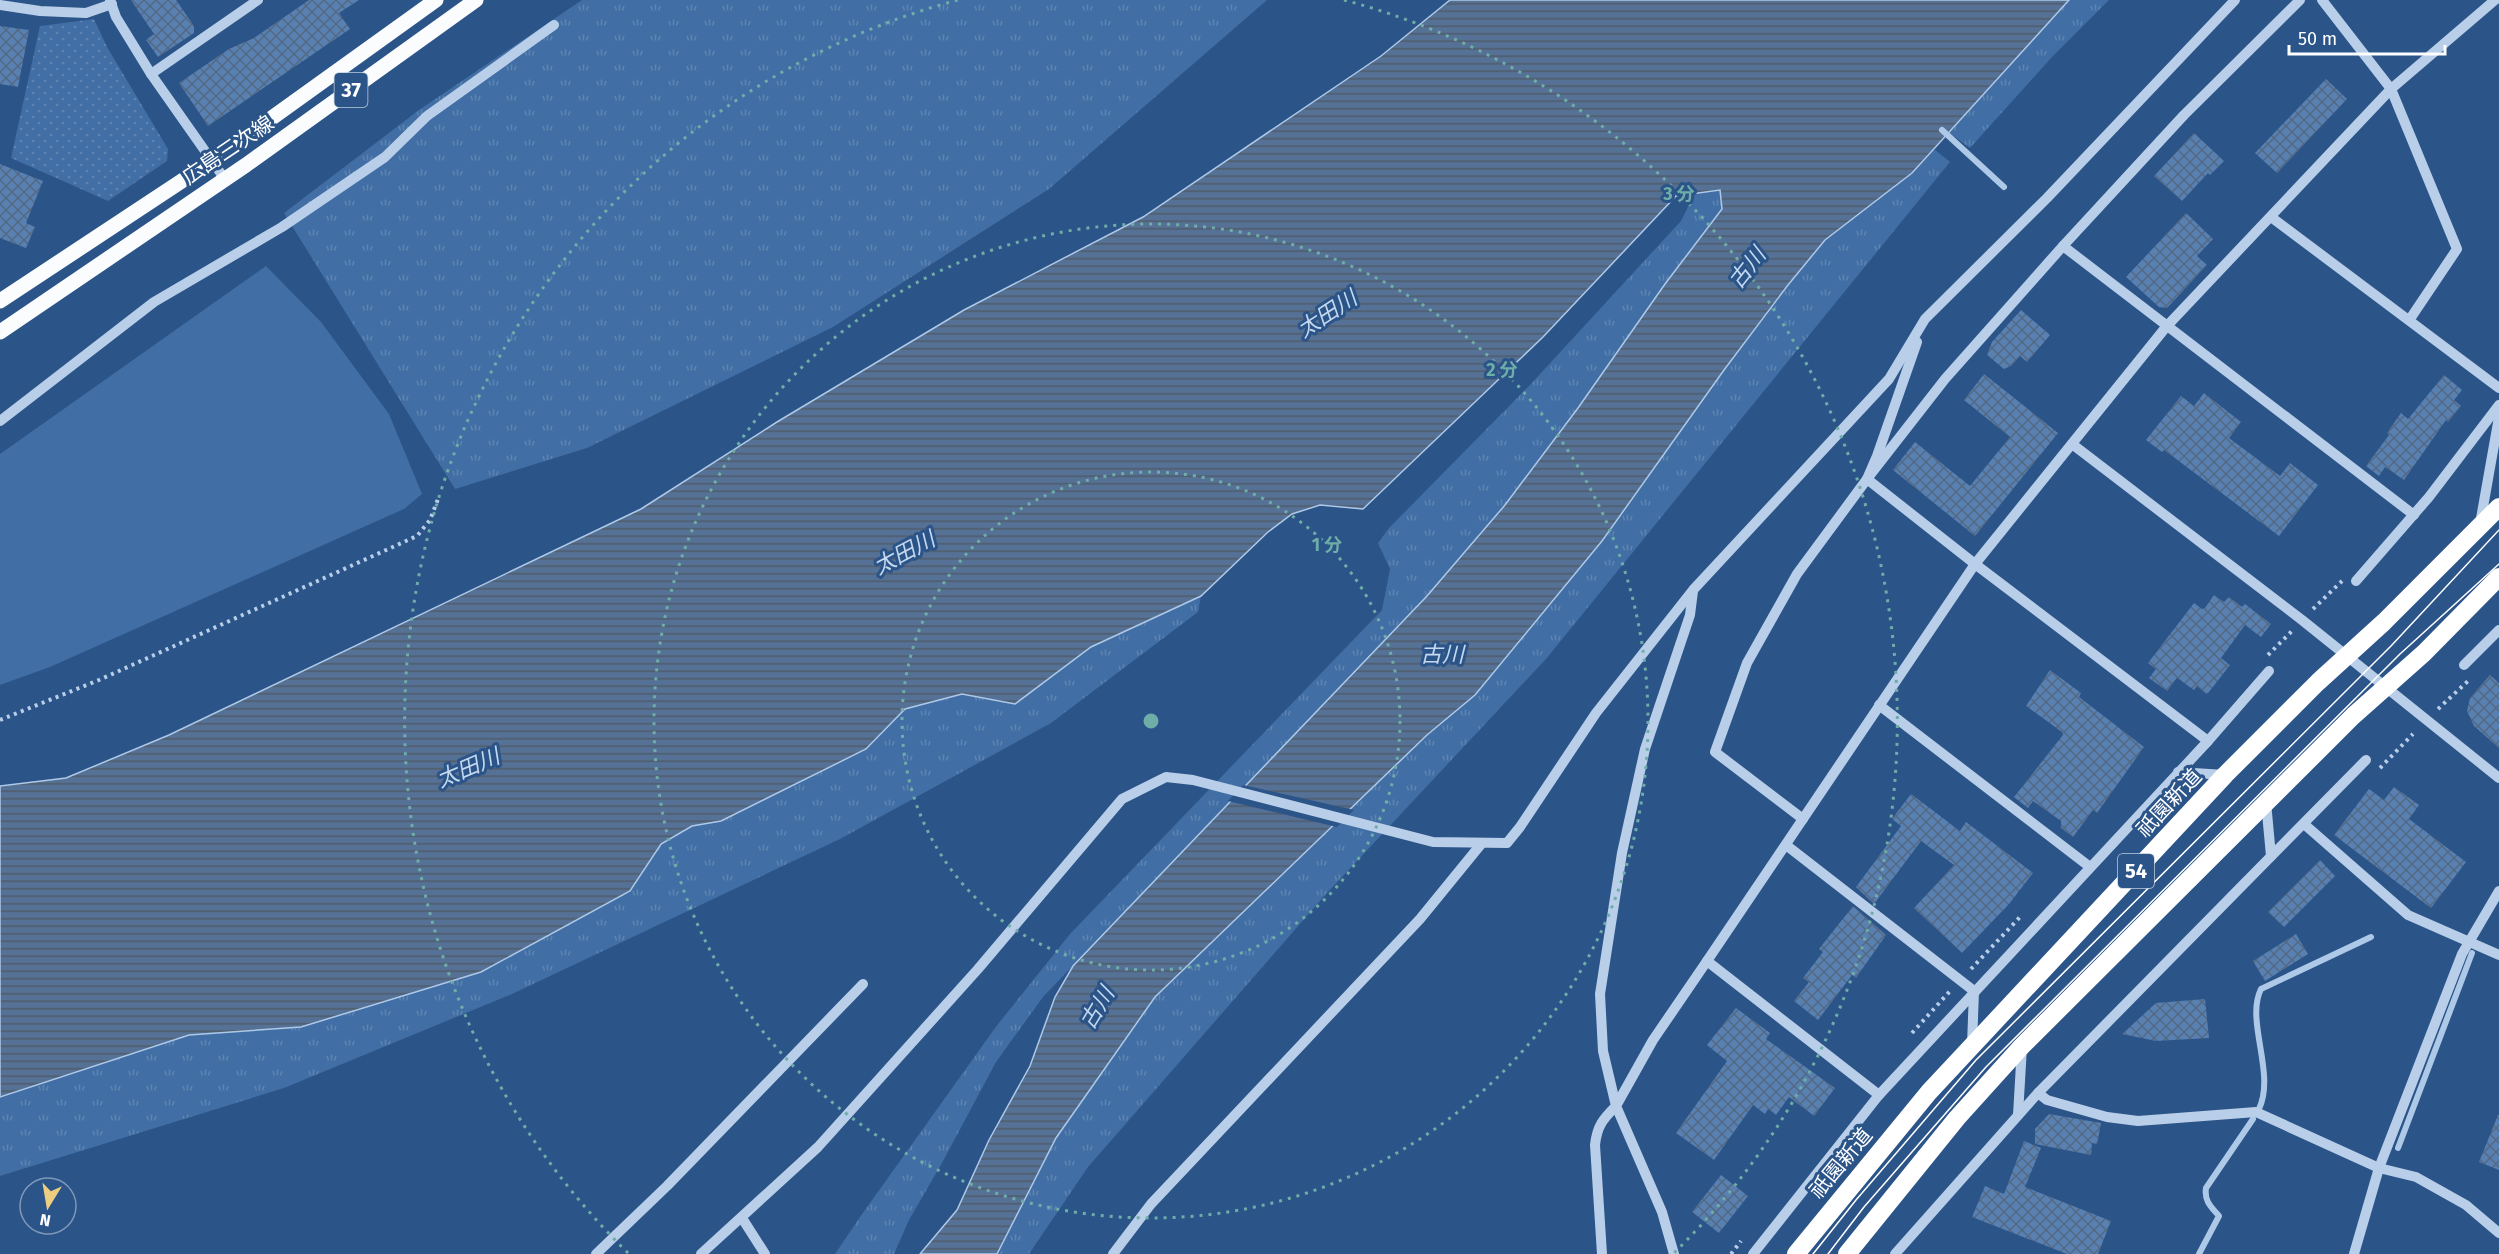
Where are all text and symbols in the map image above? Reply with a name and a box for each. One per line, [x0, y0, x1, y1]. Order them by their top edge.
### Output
scale bar [2289, 18, 2445, 56]
text: 50 m [2298, 28, 2337, 50]
road number: 37 [334, 73, 368, 107]
street label: 広島三次線 [177, 110, 279, 190]
text: 3 分 [1662, 183, 1695, 205]
water label: 古川 [1723, 241, 1772, 294]
water label: 太田川 [1292, 284, 1364, 343]
text: 2 分 [1486, 359, 1518, 381]
water label: 太田川 [869, 525, 941, 580]
text: 1 分 [1312, 534, 1342, 556]
water label: 古川 [1420, 641, 1466, 668]
centre of rings [1141, 711, 1161, 731]
water label: 太田川 [432, 742, 505, 793]
street label: 祇園新道 [2131, 763, 2207, 843]
road number: 54 [2118, 854, 2154, 888]
water label: 古川 [1074, 980, 1121, 1034]
street label: 祇園新道 [1804, 1122, 1878, 1204]
north arrow [18, 1176, 78, 1236]
text: N [38, 1210, 52, 1231]

